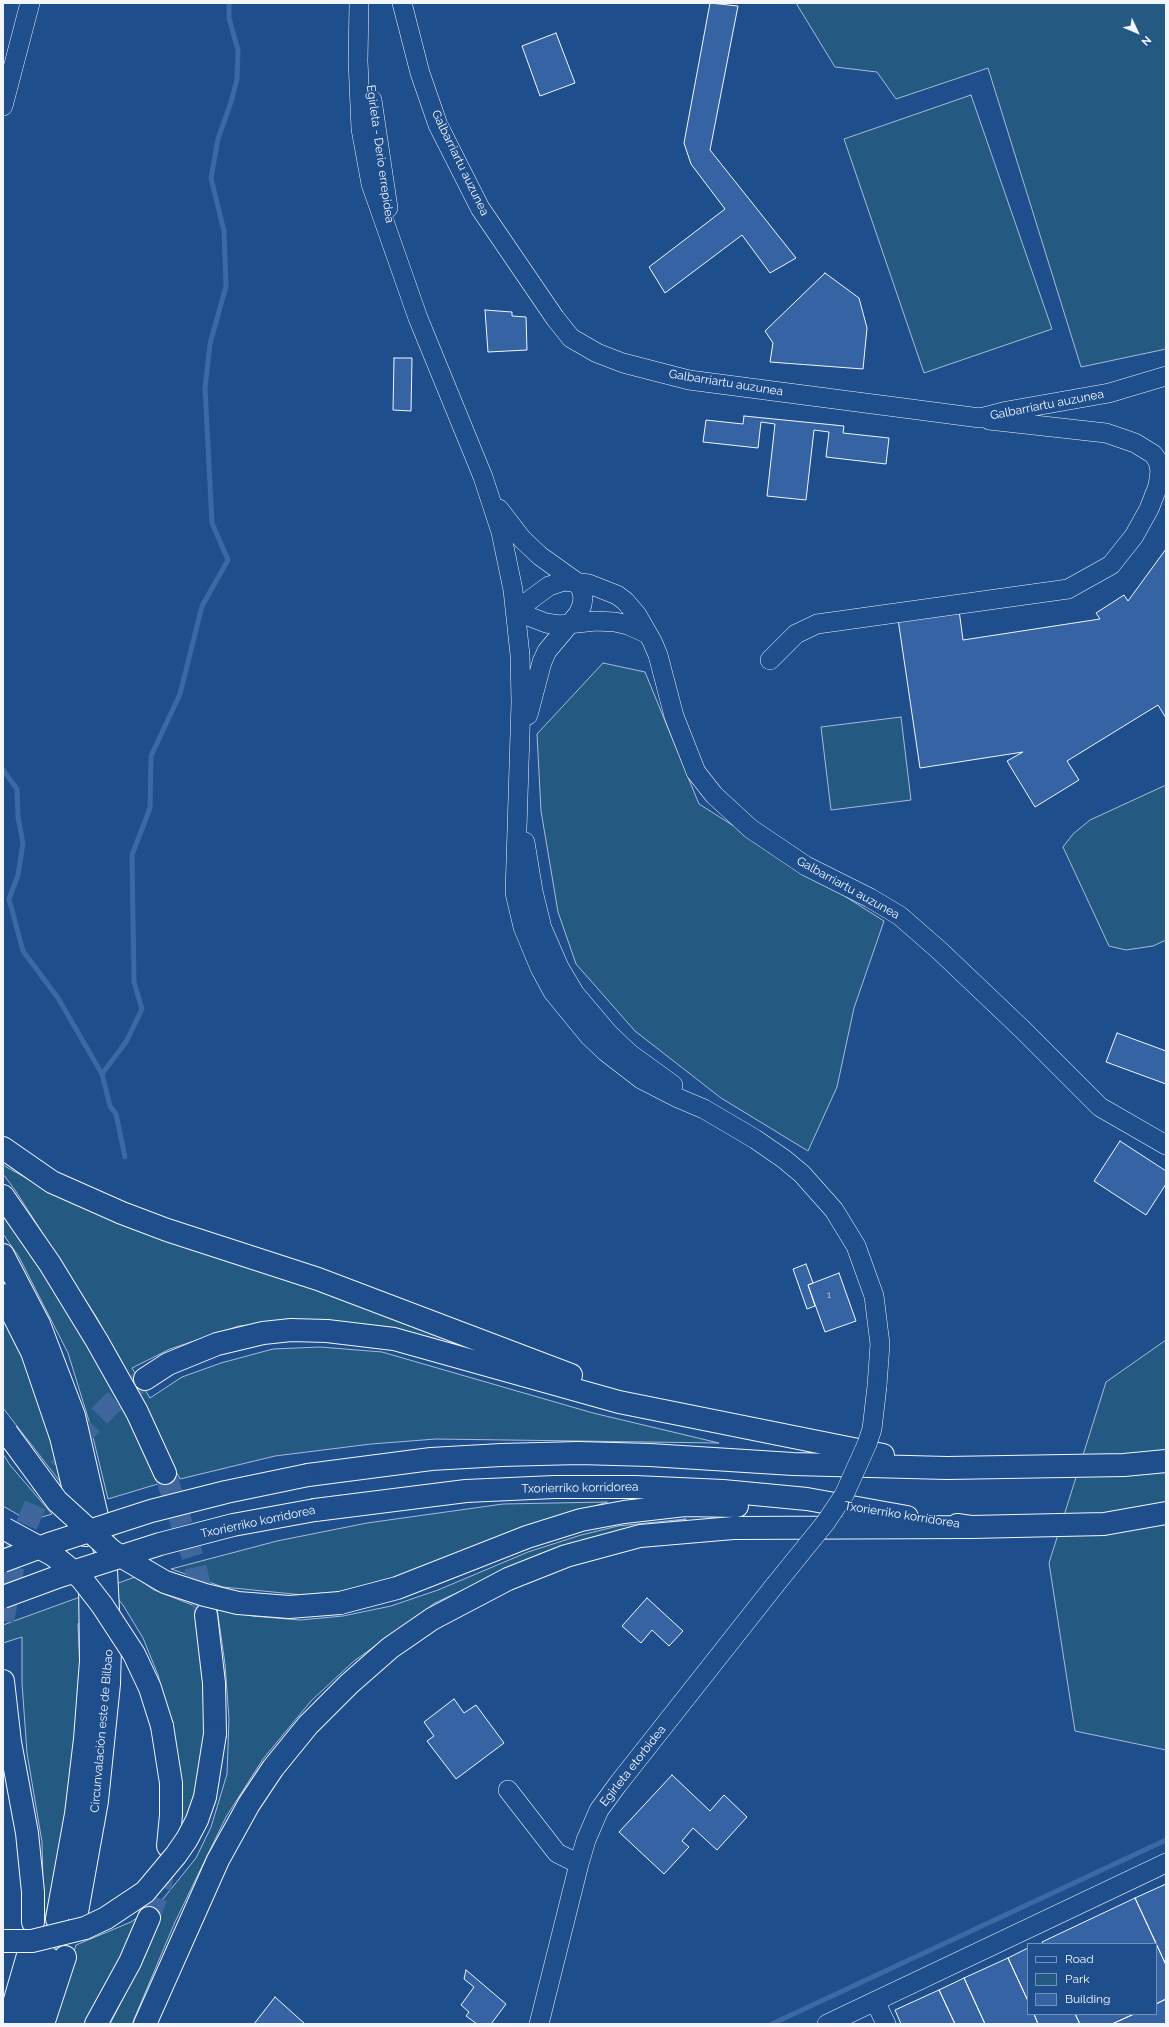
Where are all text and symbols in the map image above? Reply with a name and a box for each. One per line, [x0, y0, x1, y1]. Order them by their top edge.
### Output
north arrow [1117, 12, 1157, 52]
text: N [1138, 33, 1154, 48]
street label: Egirleta - Derio errepidea [363, 84, 397, 224]
street label: Galbarriartu auzunea [428, 108, 492, 218]
street label: Galbarriartu auzunea [668, 367, 784, 399]
street label: Galbarriartu auzunea [989, 387, 1105, 423]
street label: Galbarriartu auzunea [794, 854, 902, 922]
house number: 1 [827, 1289, 831, 1301]
street label: Txorierriko korridorea [521, 1480, 639, 1496]
street label: Txorierriko korridorea [843, 1499, 961, 1531]
street label: Txorierriko korridorea [199, 1503, 317, 1541]
street label: Circunvalación este de Bilbao [88, 1649, 116, 1813]
street label: Egirleta etorbidea [597, 1723, 669, 1809]
legend [1027, 1943, 1157, 2015]
text: Road [1065, 1952, 1094, 1966]
text: Park [1065, 1972, 1090, 1986]
text: Building [1065, 1992, 1111, 2006]

